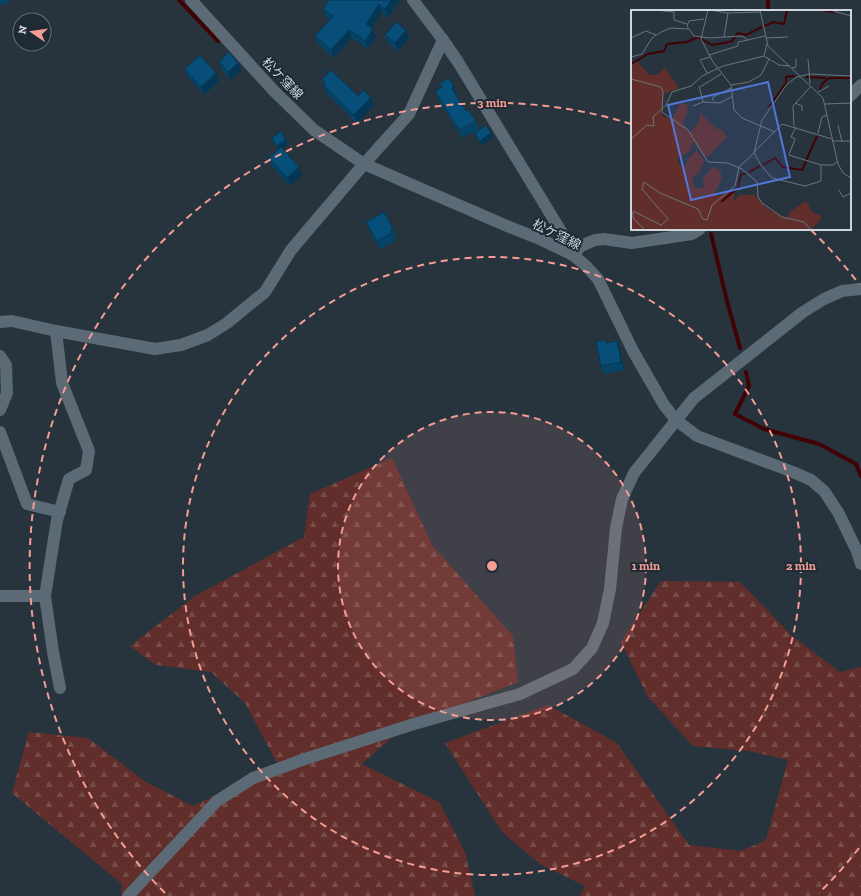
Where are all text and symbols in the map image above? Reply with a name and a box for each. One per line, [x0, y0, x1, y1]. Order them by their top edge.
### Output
inset map [631, 10, 851, 230]
north arrow [12, 12, 52, 52]
text: N [15, 24, 30, 35]
street label: 松ケ窪線 [259, 54, 306, 102]
text: 3 min [477, 96, 507, 110]
street label: 松ケ窪線 [530, 216, 583, 253]
centre of rings [485, 559, 499, 573]
text: 1 min [632, 559, 660, 573]
text: 2 min [786, 559, 816, 573]

